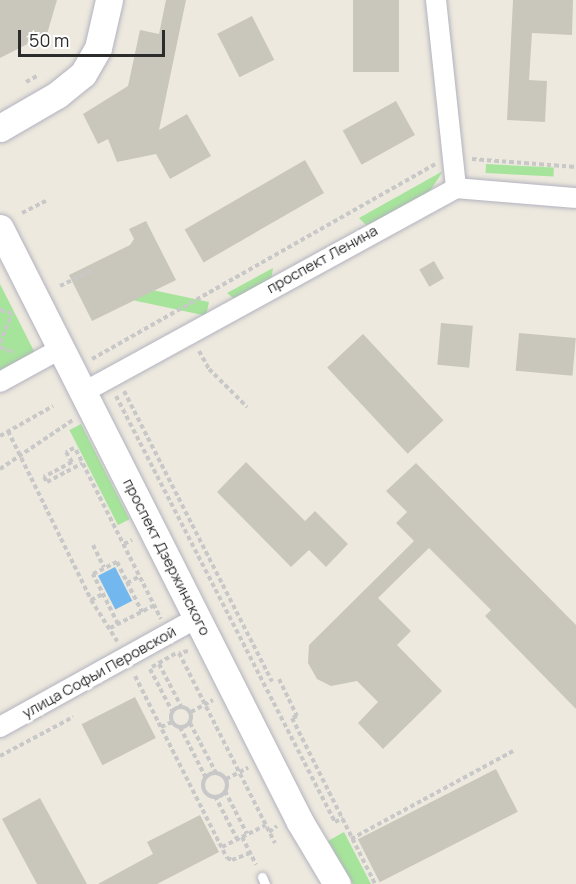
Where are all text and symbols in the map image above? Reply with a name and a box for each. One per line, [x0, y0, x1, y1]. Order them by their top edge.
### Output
scale bar [21, 18, 168, 56]
text: 50 m [29, 28, 69, 52]
street label: проспект Ленина [264, 221, 380, 297]
street label: проспект Дзержинского [119, 475, 215, 639]
street label: улица Софьи Перовской [19, 622, 179, 722]

